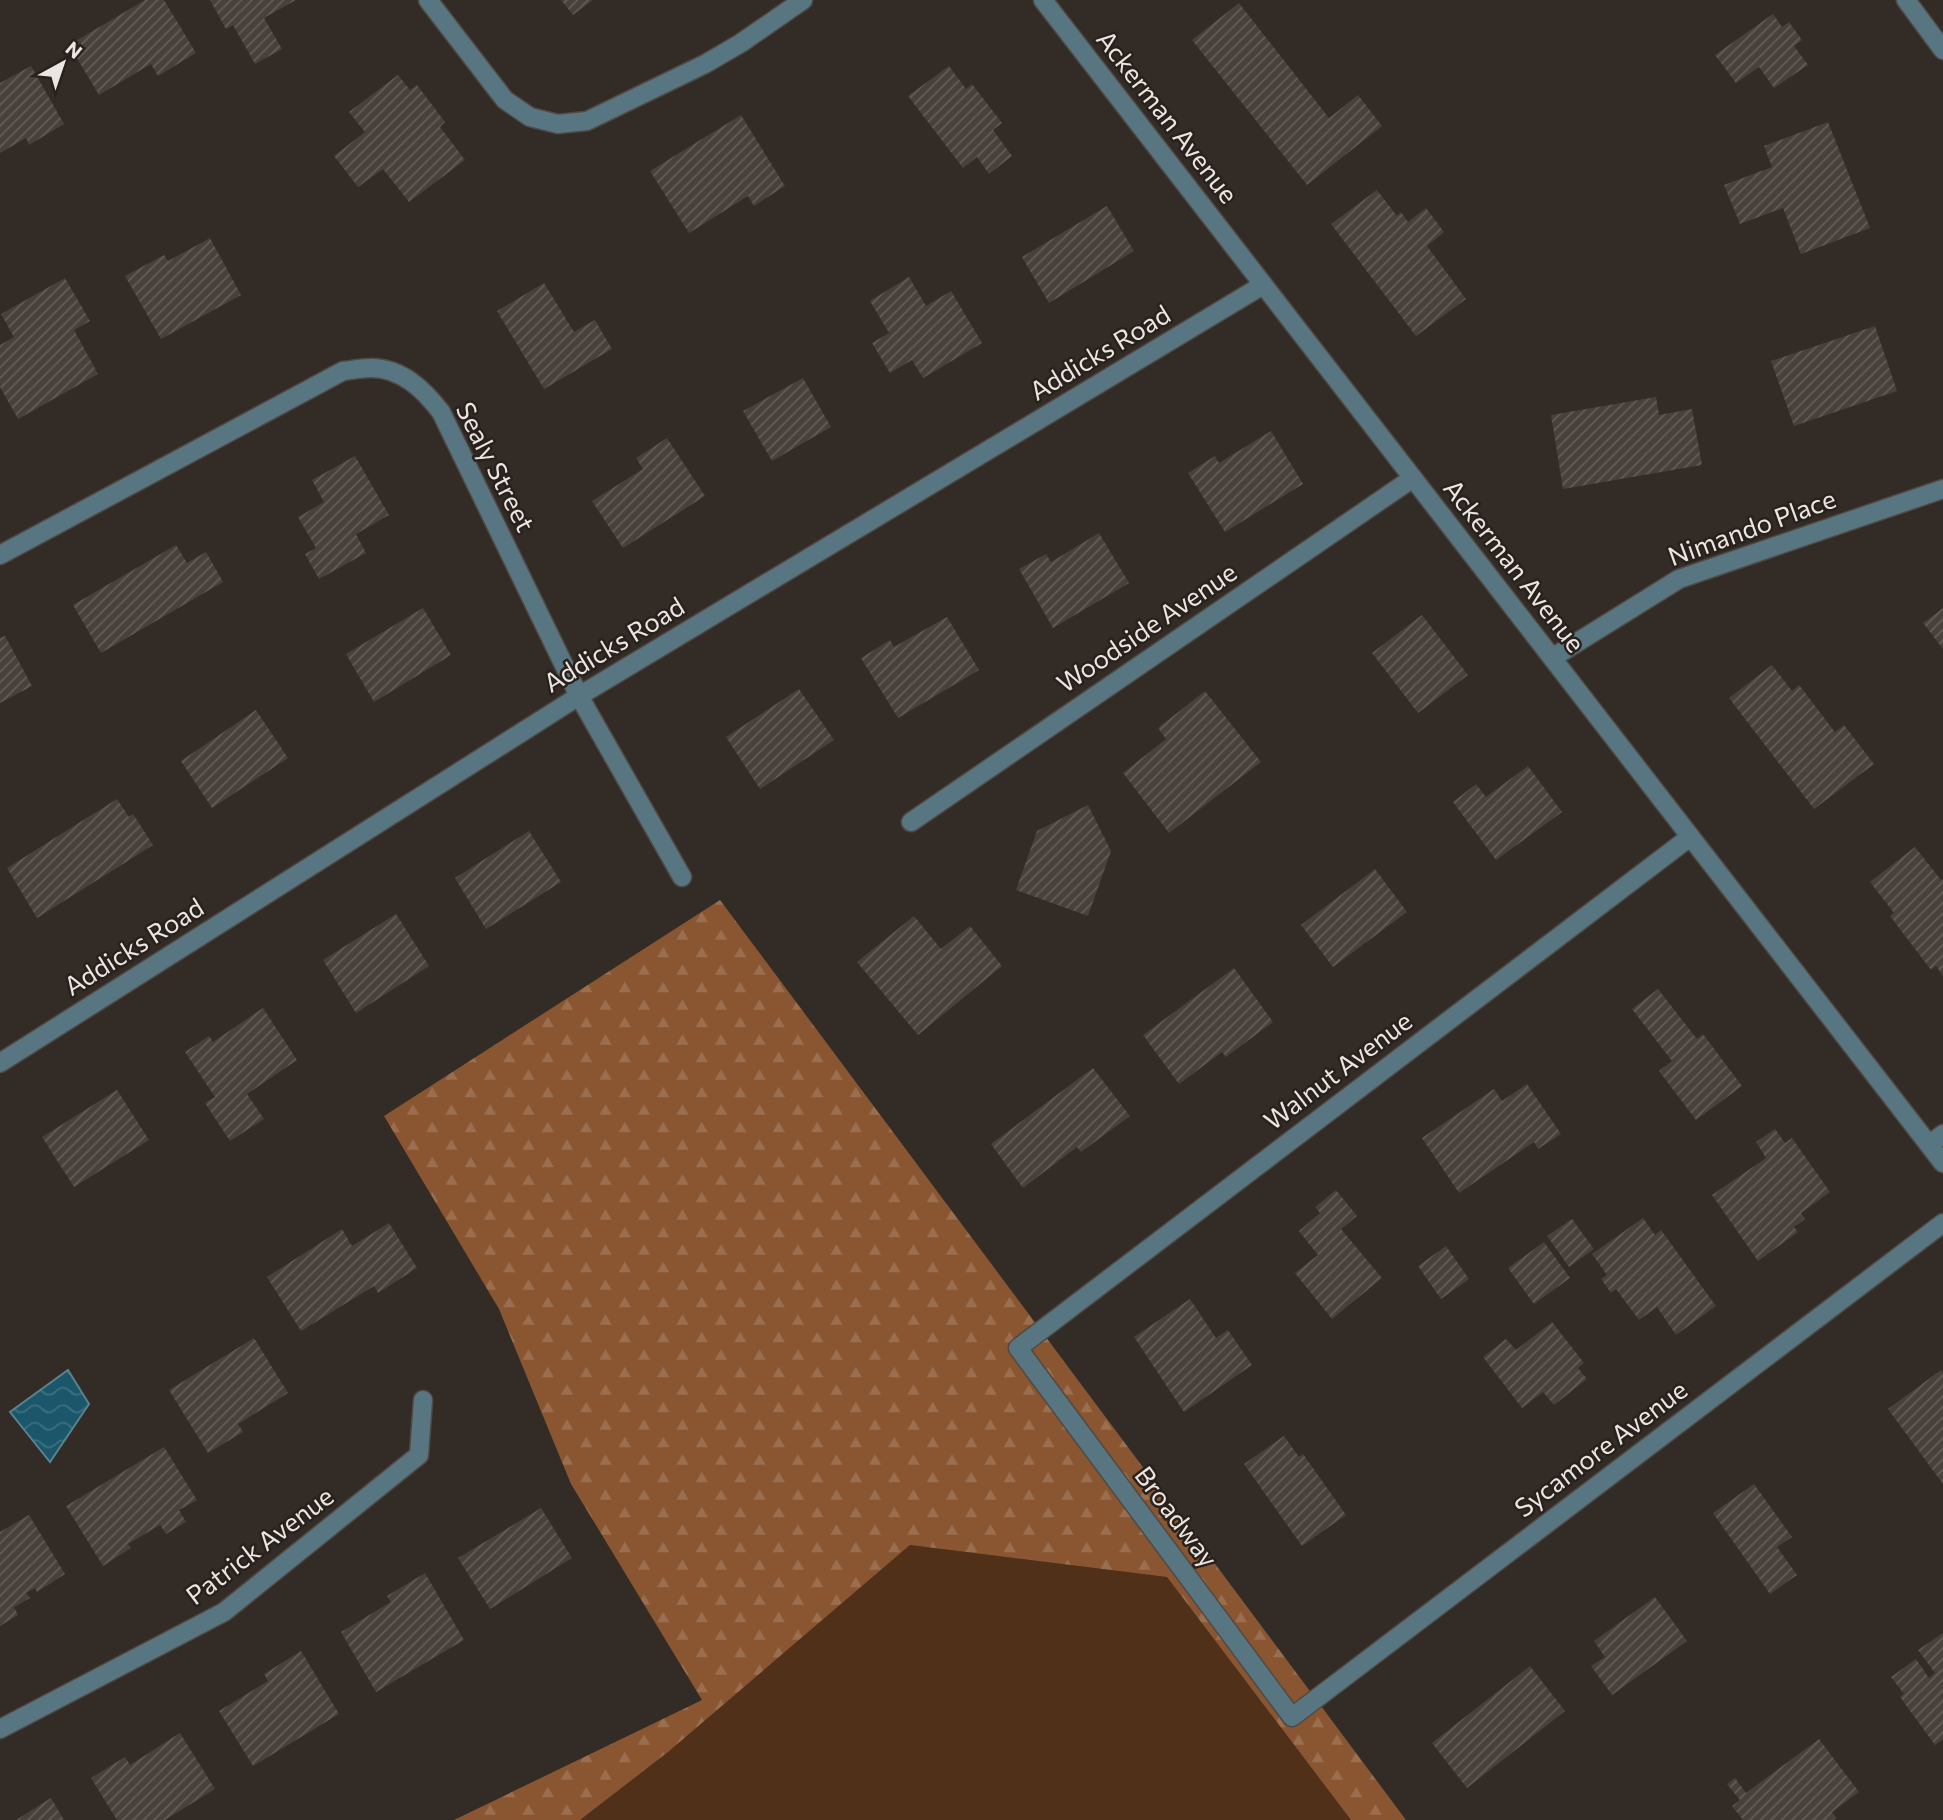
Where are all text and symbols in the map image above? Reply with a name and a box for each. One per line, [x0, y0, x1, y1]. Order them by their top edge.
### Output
street label: Ackerman Avenue [1091, 24, 1245, 209]
north arrow [28, 28, 98, 98]
text: N [61, 36, 87, 63]
street label: Addicks Road [1023, 298, 1175, 406]
street label: Sealy Street [450, 396, 542, 536]
street label: Ackerman Avenue [1438, 473, 1592, 658]
street label: Nimando Place [1663, 482, 1840, 571]
street label: Woodside Avenue [1051, 555, 1242, 698]
street label: Addicks Road [537, 590, 689, 698]
street label: Addicks Road [58, 891, 209, 1001]
street label: Walnut Avenue [1257, 1004, 1417, 1135]
street label: Sycamore Avenue [1508, 1373, 1692, 1523]
street label: Broadway [1129, 1460, 1225, 1573]
street label: Patrick Avenue [179, 1479, 339, 1610]

